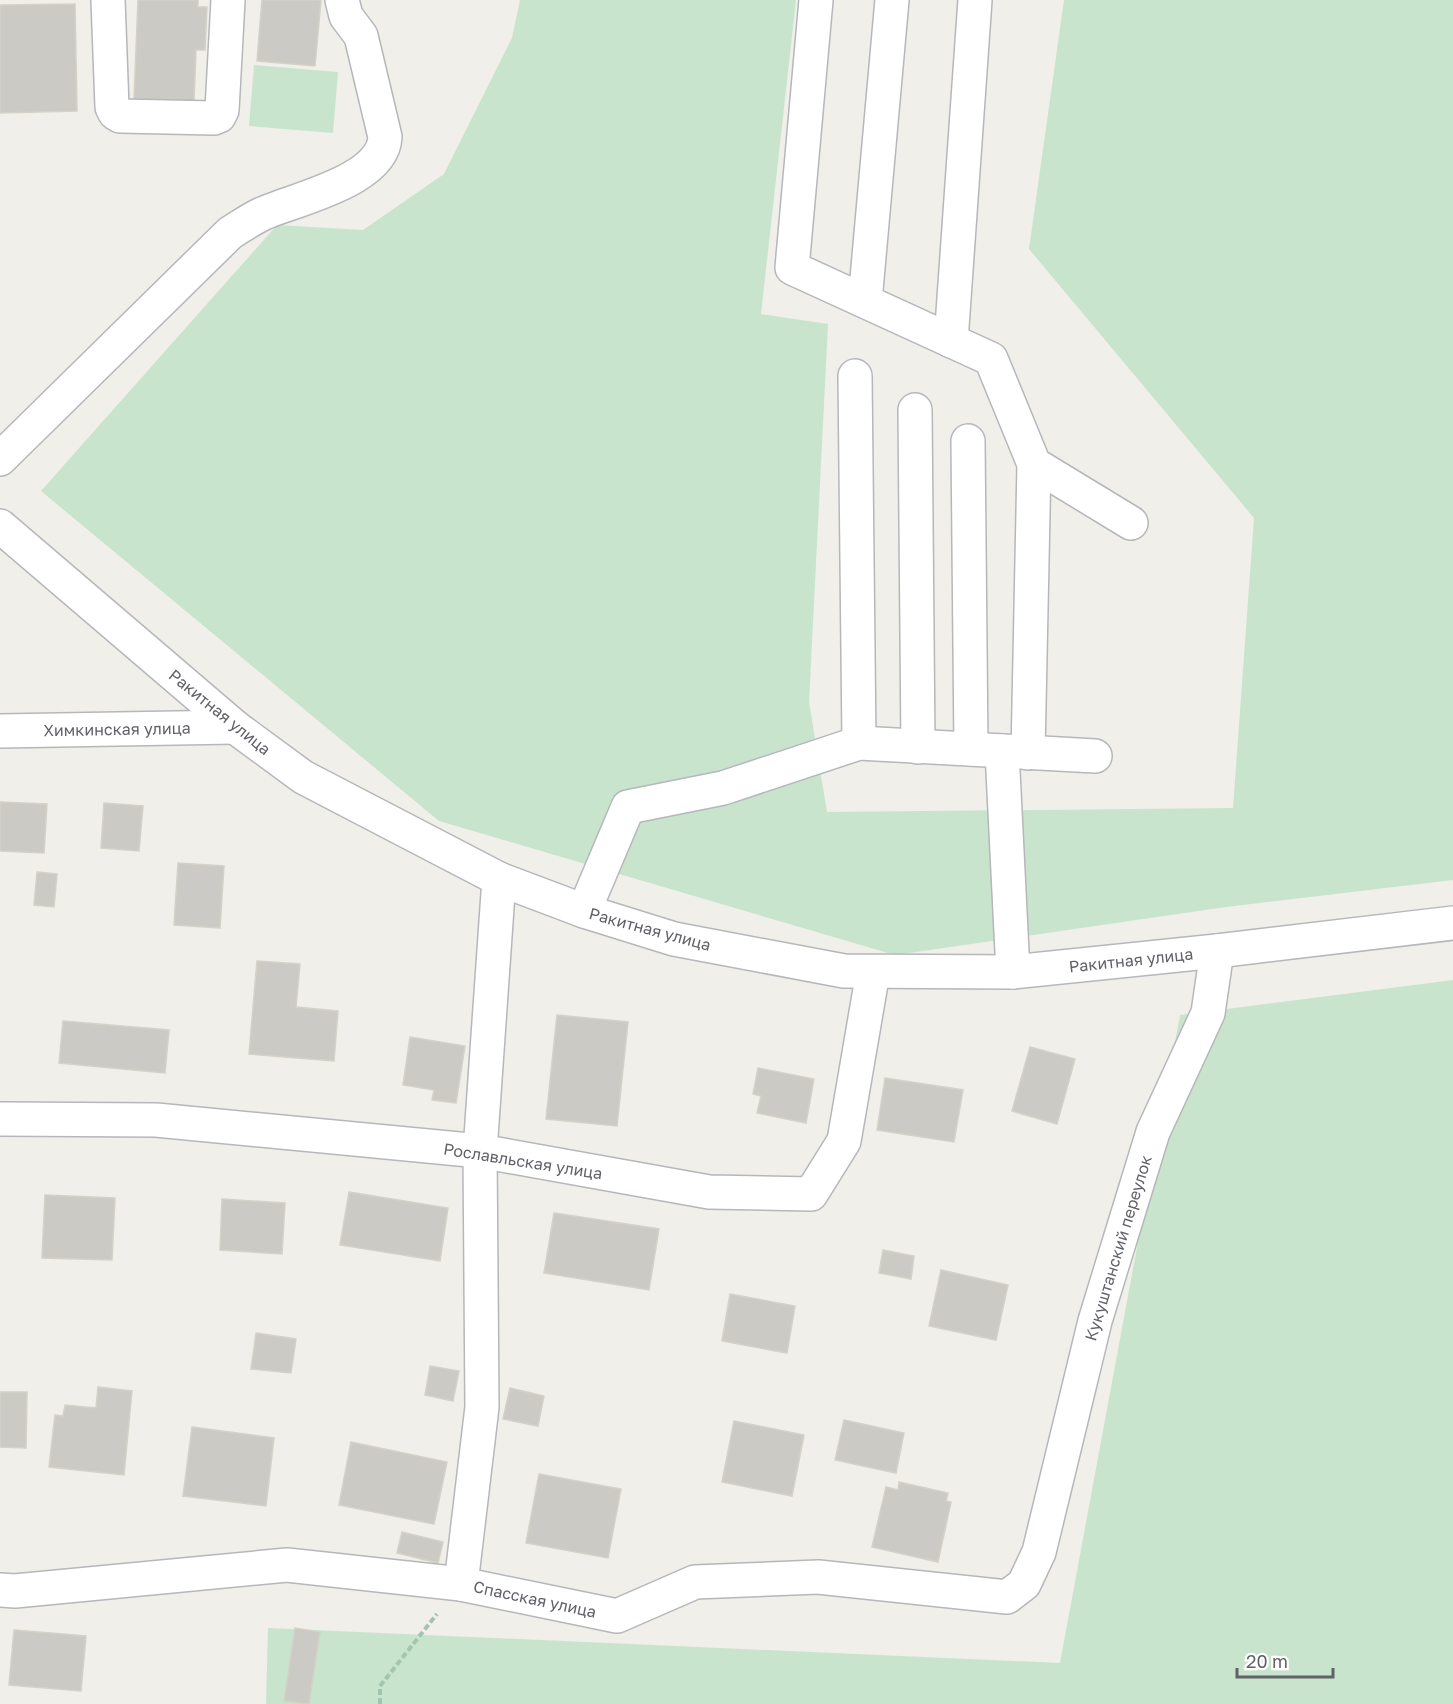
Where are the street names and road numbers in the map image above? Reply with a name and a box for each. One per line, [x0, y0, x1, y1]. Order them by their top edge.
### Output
street label: Ракитная улица [165, 665, 275, 759]
street label: Химкинская улица [43, 718, 191, 740]
street label: Ракитная улица [587, 903, 713, 955]
street label: Ракитная улица [1068, 944, 1194, 976]
street label: Рославльская улица [442, 1139, 604, 1183]
street label: Кукуштанский переулок [1080, 1153, 1156, 1343]
street label: Спасская улица [472, 1576, 598, 1622]

